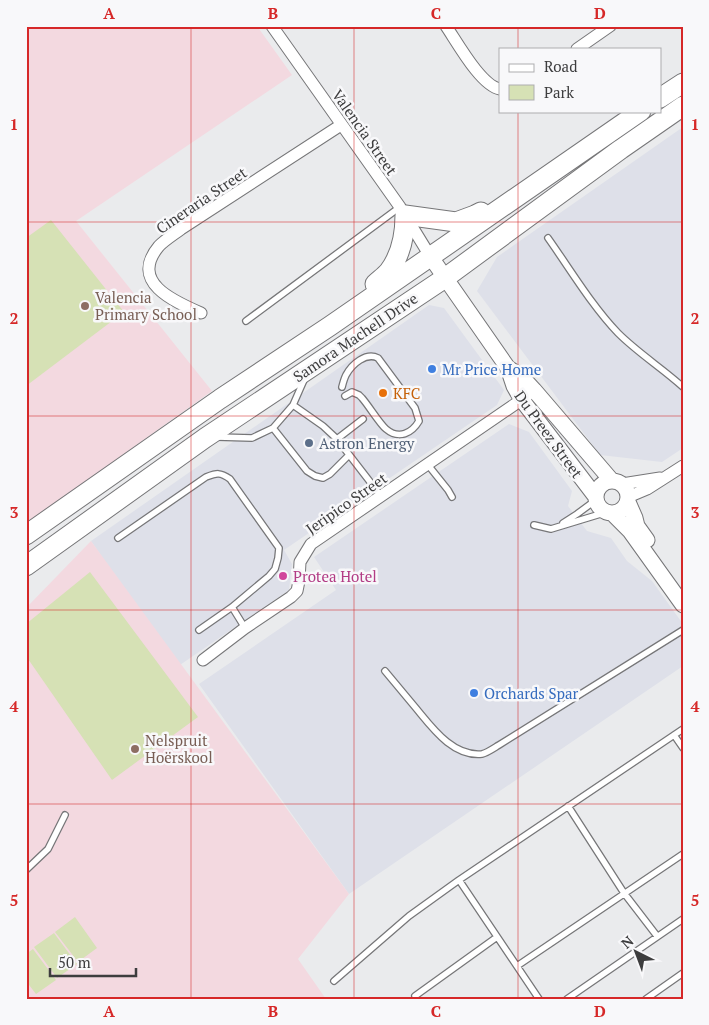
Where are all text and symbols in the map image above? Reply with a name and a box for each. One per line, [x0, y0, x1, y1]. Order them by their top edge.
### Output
text: A [103, 2, 115, 24]
text: B [268, 2, 278, 24]
text: C [431, 2, 441, 24]
text: D [594, 2, 606, 24]
legend [499, 48, 662, 112]
text: Road [544, 56, 577, 76]
text: Park [544, 82, 574, 102]
street label: Valencia Street [328, 85, 402, 179]
text: 1 [9, 113, 19, 135]
text: 1 [690, 113, 700, 135]
street label: Cineraria Street [152, 162, 251, 238]
place label: Valencia Primary School [95, 287, 197, 324]
street label: Samora Machell Drive [289, 288, 421, 386]
marker: Valencia Primary School [79, 300, 91, 312]
text: 2 [9, 307, 19, 329]
text: 2 [690, 307, 700, 329]
place label: Mr Price Home [442, 359, 541, 379]
marker: Mr Price Home [426, 363, 438, 375]
place label: KFC [393, 383, 421, 403]
street label: Du Preez Street [510, 386, 588, 482]
marker: KFC [377, 387, 389, 399]
place label: Astron Energy [319, 433, 415, 453]
marker: Astron Energy [303, 437, 315, 449]
street label: Jeripico Street [302, 467, 391, 538]
text: 3 [9, 501, 19, 523]
text: 3 [690, 501, 700, 523]
place label: Protea Hotel [293, 566, 377, 586]
marker: Protea Hotel [277, 570, 289, 582]
place label: Orchards Spar [484, 683, 579, 703]
marker: Orchards Spar [468, 687, 480, 699]
text: 4 [9, 695, 19, 717]
text: 4 [690, 695, 700, 717]
place label: Nelspruit Hoërskool [145, 730, 213, 767]
marker: Nelspruit Hoërskool [129, 743, 141, 755]
text: 5 [9, 889, 19, 911]
text: 5 [690, 889, 700, 911]
north arrow [612, 928, 662, 978]
text: N [617, 931, 638, 953]
scale bar [50, 945, 136, 977]
text: 50 m [58, 952, 91, 972]
text: A [103, 1000, 115, 1022]
text: B [268, 1000, 278, 1022]
text: C [431, 1000, 441, 1022]
text: D [594, 1000, 606, 1022]

